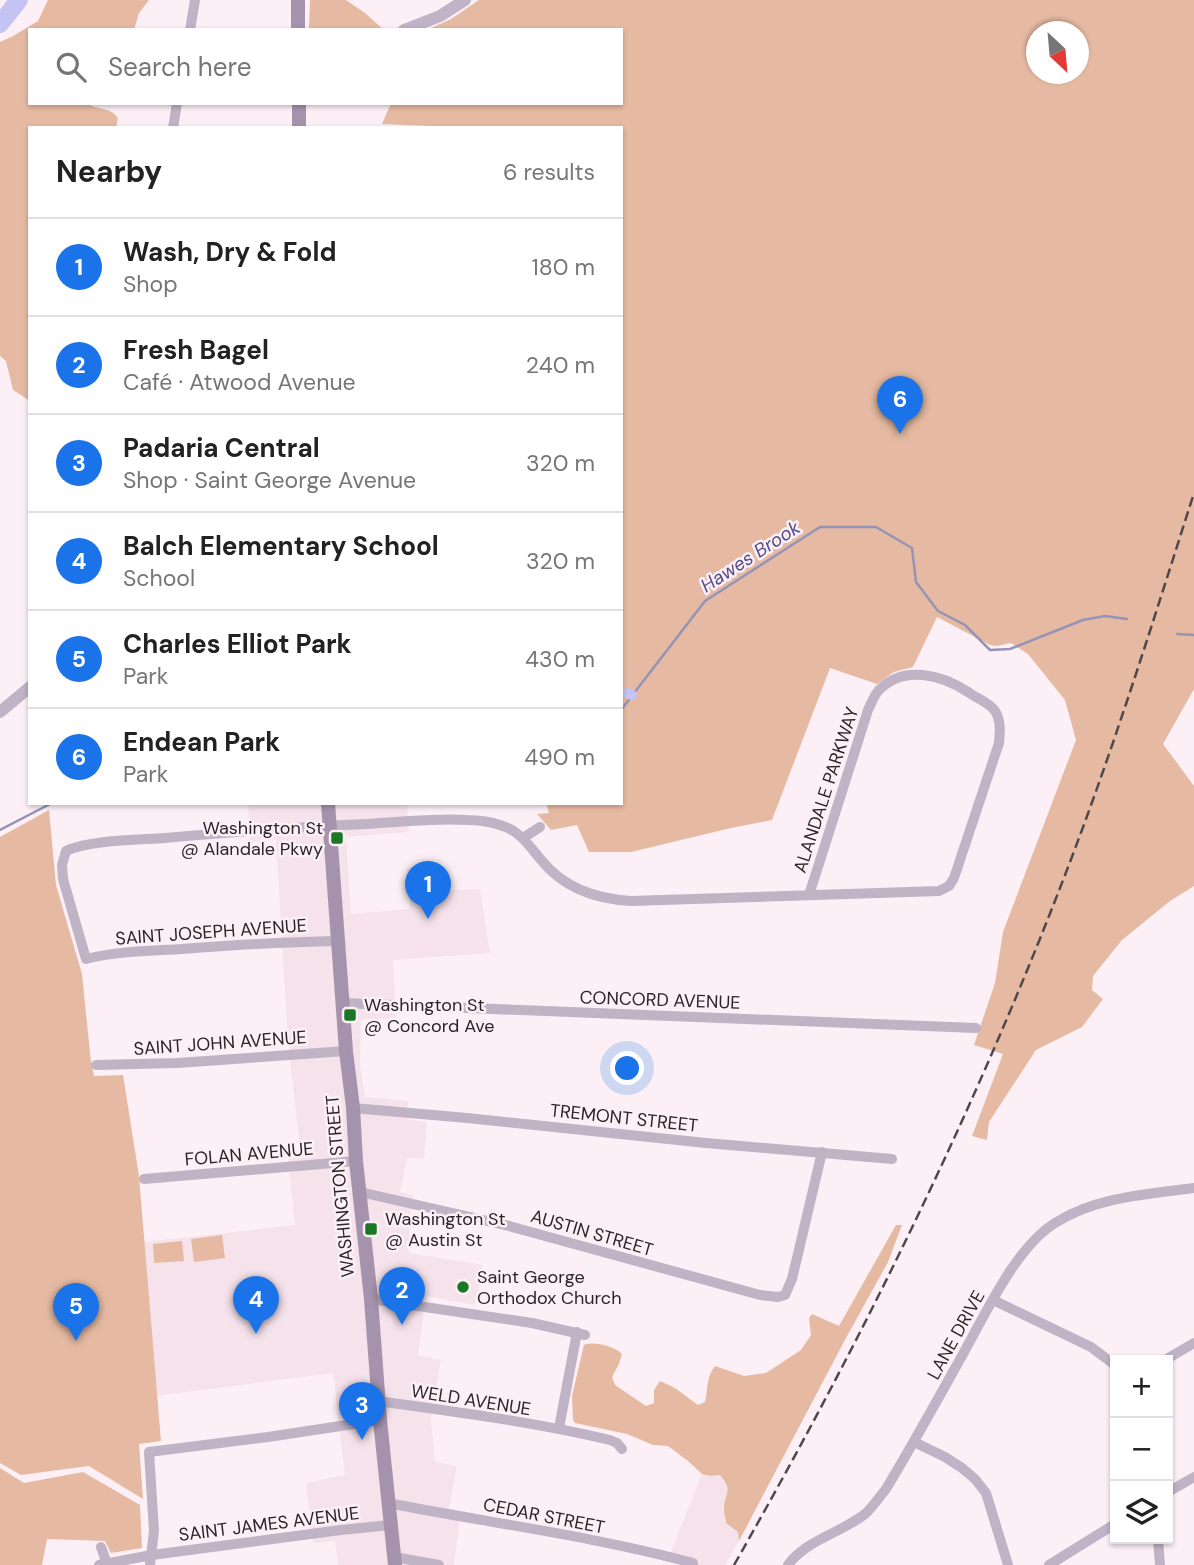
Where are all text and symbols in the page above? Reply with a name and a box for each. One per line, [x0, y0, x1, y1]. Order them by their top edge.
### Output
north arrow [1026, 21, 1089, 84]
search box [28, 28, 623, 105]
icon: search [52, 48, 90, 86]
text: Search here [108, 50, 251, 84]
text: Nearby [56, 152, 162, 191]
text: 6 results [503, 157, 595, 187]
text: Wash, Dry & Fold [123, 235, 336, 269]
text: 1 [75, 252, 83, 282]
text: 180 m [531, 252, 595, 282]
text: Shop [123, 269, 178, 299]
text: Fresh Bagel [123, 333, 269, 367]
text: 2 [72, 350, 86, 380]
text: 240 m [526, 350, 595, 380]
text: Café · Atwood Avenue [123, 367, 356, 397]
pin: 6 [877, 376, 923, 434]
text: Padaria Central [123, 431, 320, 465]
text: 3 [72, 448, 86, 478]
text: 320 m [526, 448, 595, 478]
text: Shop · Saint George Avenue [123, 465, 416, 495]
water label: Hawes Brook [696, 515, 805, 598]
text: Balch Elementary School [123, 529, 439, 563]
text: 4 [72, 546, 86, 576]
text: 320 m [526, 546, 595, 576]
text: School [123, 563, 195, 593]
text: Charles Elliot Park [123, 627, 352, 661]
text: 5 [72, 644, 86, 674]
text: 430 m [525, 644, 595, 674]
text: Park [123, 661, 168, 691]
street label: ALANDALE PARKWAY [788, 704, 864, 876]
text: Endean Park [123, 725, 280, 759]
text: 6 [72, 742, 86, 772]
text: 490 m [524, 742, 595, 772]
text: Park [123, 759, 168, 789]
place label: Washington St @ Alandale Pkwy [181, 816, 323, 861]
marker: Washington St @ Alandale Pkwy [329, 830, 345, 846]
pin: 1 [405, 861, 451, 919]
street label: SAINT JOSEPH AVENUE [114, 913, 308, 951]
street label: CONCORD AVENUE [579, 985, 741, 1015]
place label: Washington St @ Concord Ave [364, 993, 494, 1038]
marker: Washington St @ Concord Ave [342, 1007, 358, 1023]
street label: SAINT JOHN AVENUE [133, 1025, 307, 1061]
your location [610, 1051, 644, 1085]
street label: WASHINGTON STREET [320, 1094, 360, 1278]
street label: TREMONT STREET [549, 1098, 699, 1138]
street label: FOLAN AVENUE [184, 1136, 314, 1172]
street label: AUSTIN STREET [528, 1204, 656, 1262]
place label: Washington St @ Austin St [385, 1207, 506, 1252]
marker: Washington St @ Austin St [363, 1221, 379, 1237]
place label: Saint George Orthodox Church [477, 1265, 622, 1310]
pin: 2 [379, 1267, 425, 1325]
pin: 4 [233, 1276, 279, 1334]
marker: Saint George Orthodox Church [455, 1279, 471, 1295]
pin: 5 [53, 1283, 99, 1341]
street label: LANE DRIVE [922, 1286, 990, 1384]
map controls [1110, 1355, 1173, 1544]
button: + [1110, 1355, 1173, 1418]
street label: WELD AVENUE [409, 1379, 533, 1421]
pin: 3 [339, 1382, 385, 1440]
button: − [1110, 1418, 1173, 1481]
button: layers [1110, 1481, 1173, 1544]
street label: CEDAR STREET [481, 1492, 607, 1540]
street label: SAINT JAMES AVENUE [177, 1501, 361, 1547]

